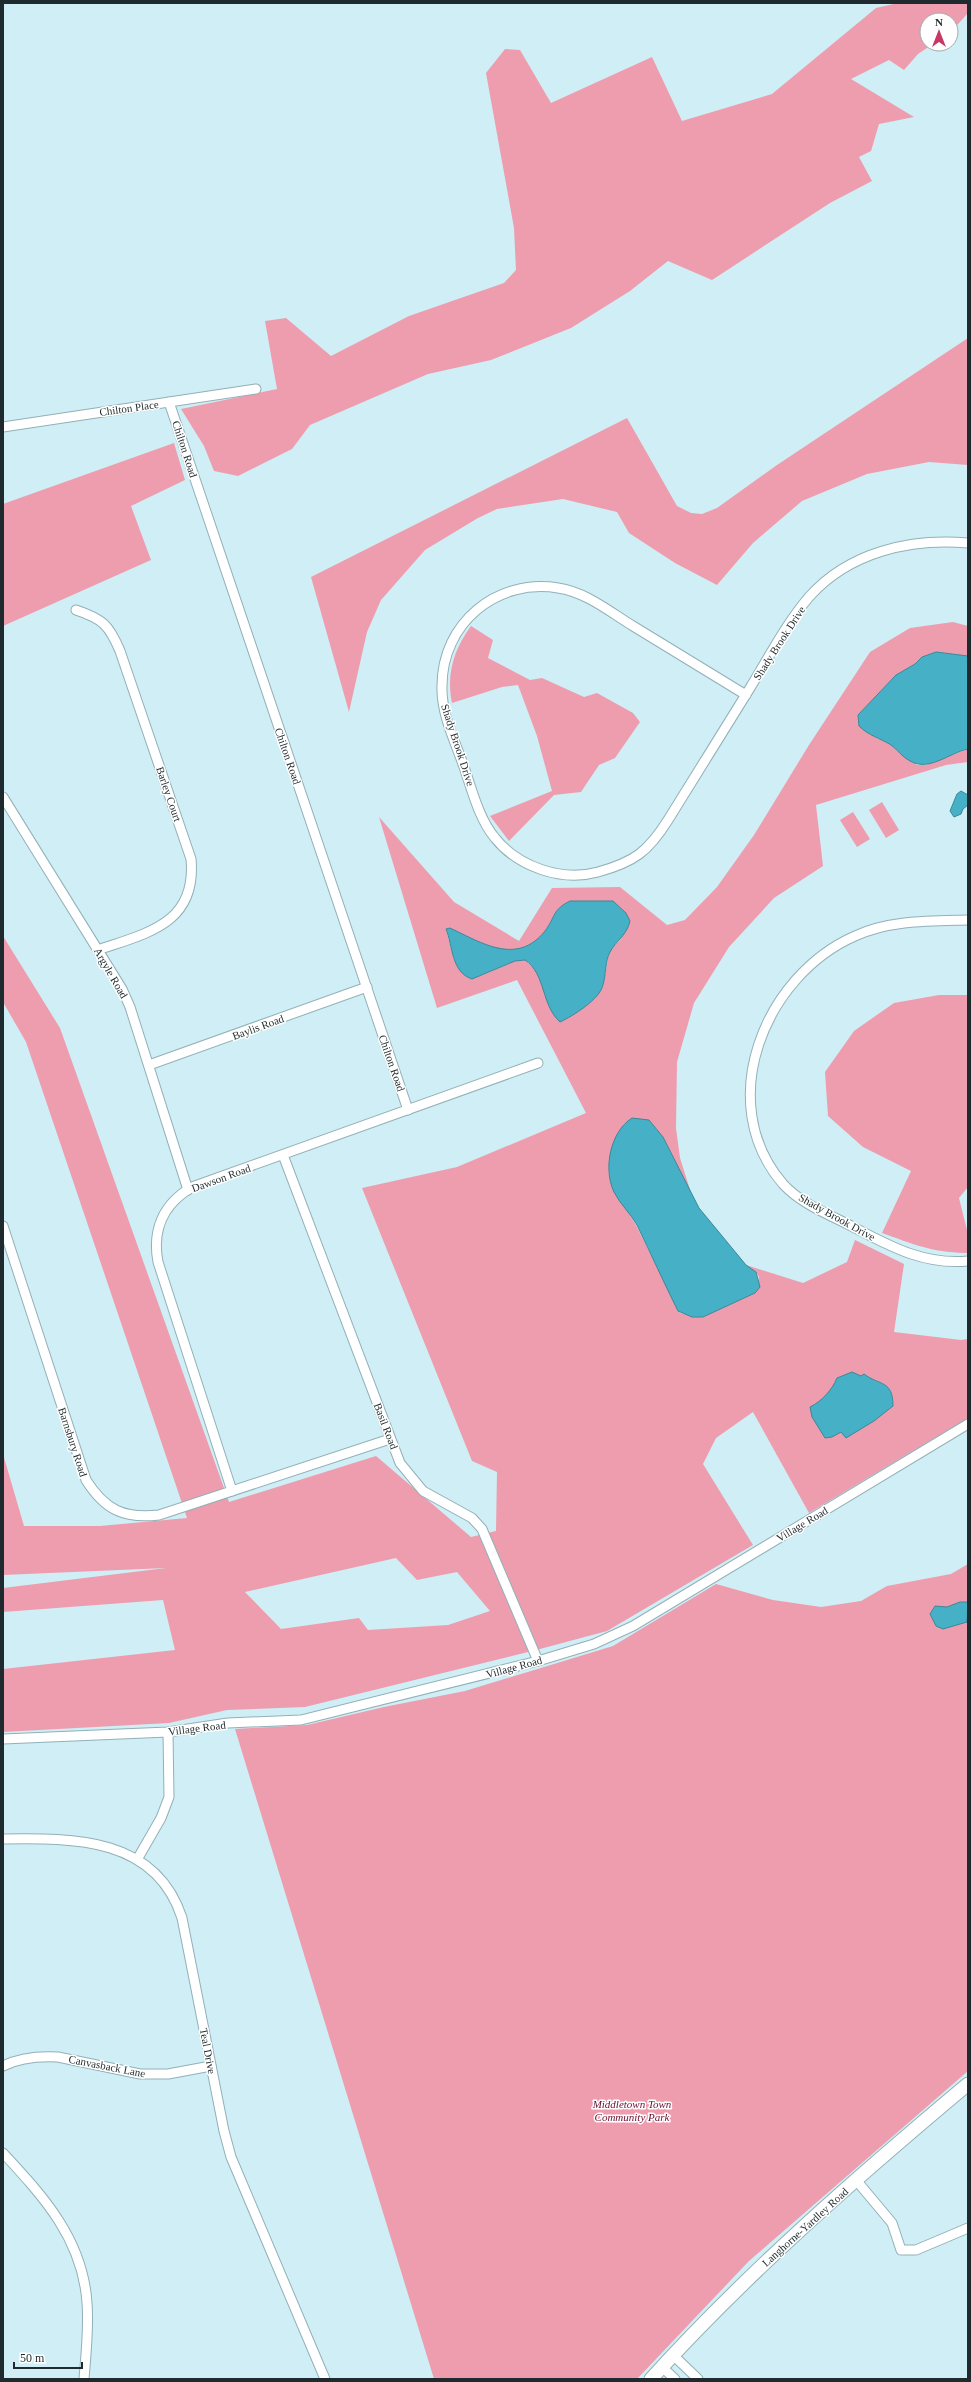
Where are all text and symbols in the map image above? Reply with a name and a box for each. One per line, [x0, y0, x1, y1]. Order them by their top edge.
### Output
north arrow [919, 12, 959, 52]
text: N [935, 16, 943, 28]
street label: Chilton Place [99, 398, 159, 418]
street label: Chilton Road [170, 419, 200, 479]
street label: Shady Brook Drive [751, 604, 807, 682]
street label: Shady Brook Drive [439, 702, 477, 788]
street label: Chilton Road [273, 726, 303, 786]
street label: Barley Court [154, 765, 184, 823]
street label: Argyle Road [92, 946, 131, 1001]
street label: Baylis Road [231, 1012, 286, 1042]
street label: Chilton Road [377, 1033, 407, 1093]
street label: Dawson Road [190, 1162, 253, 1194]
street label: Shady Brook Drive [797, 1191, 877, 1243]
street label: Basil Road [372, 1401, 400, 1451]
street label: Barnsbury Road [56, 1406, 90, 1478]
street label: Village Road [774, 1504, 830, 1544]
street label: Village Road [485, 1654, 544, 1680]
street label: Village Road [168, 1718, 227, 1737]
street label: Teal Drive [198, 2027, 218, 2075]
street label: Canvasback Lane [68, 2053, 146, 2079]
park label: Middletown Town Community Park [592, 2098, 672, 2123]
street label: Langhorne-Yardley Road [760, 2185, 851, 2269]
scale bar [14, 2344, 82, 2370]
text: 50 m [20, 2351, 45, 2365]

